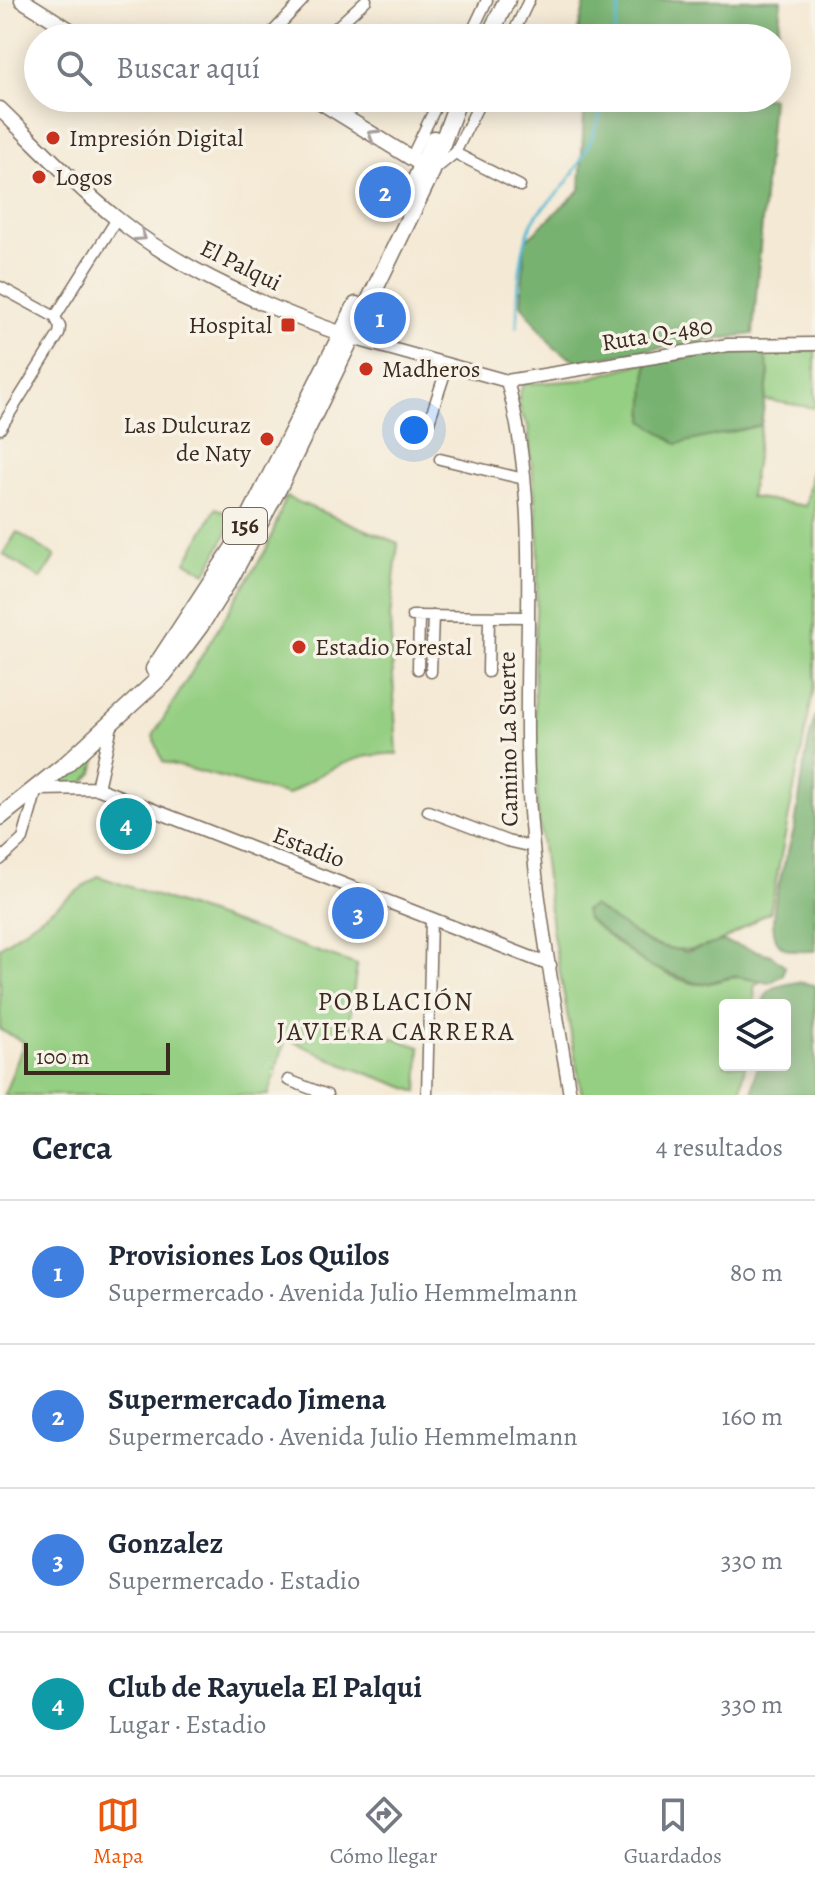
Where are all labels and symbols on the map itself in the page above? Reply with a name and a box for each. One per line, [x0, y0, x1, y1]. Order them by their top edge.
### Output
place label: Impresión Digital [69, 122, 244, 154]
marker: Impresión Digital [44, 129, 62, 147]
one-way arrow [367, 129, 382, 145]
place label: Logos [55, 161, 113, 193]
pin: 2 [359, 162, 411, 222]
marker: Logos [30, 168, 48, 186]
one-way arrow [132, 226, 147, 241]
street label: El Palqui [195, 232, 287, 298]
pin: 1 [354, 288, 406, 348]
place label: Hospital [188, 309, 272, 341]
street label: Ruta Q-480 [599, 309, 715, 359]
marker: Hospital [279, 316, 297, 334]
place label: Madheros [382, 353, 480, 385]
marker: Madheros [357, 360, 375, 378]
place label: Las Dulcuraz de Naty [123, 409, 251, 469]
your location [394, 410, 434, 450]
marker: Las Dulcuraz de Naty [258, 430, 276, 448]
road number: 156 [223, 508, 267, 544]
place label: Estadio Forestal [315, 631, 472, 663]
marker: Estadio Forestal [290, 638, 308, 656]
street label: Camino La Suerte [490, 651, 526, 827]
pin: 4 [100, 794, 152, 854]
street label: Estadio [268, 819, 350, 875]
pin: 3 [332, 883, 384, 943]
district label: POBLACIÓN JAVIERA CARRERA [277, 984, 515, 1049]
scale bar [24, 1039, 170, 1075]

